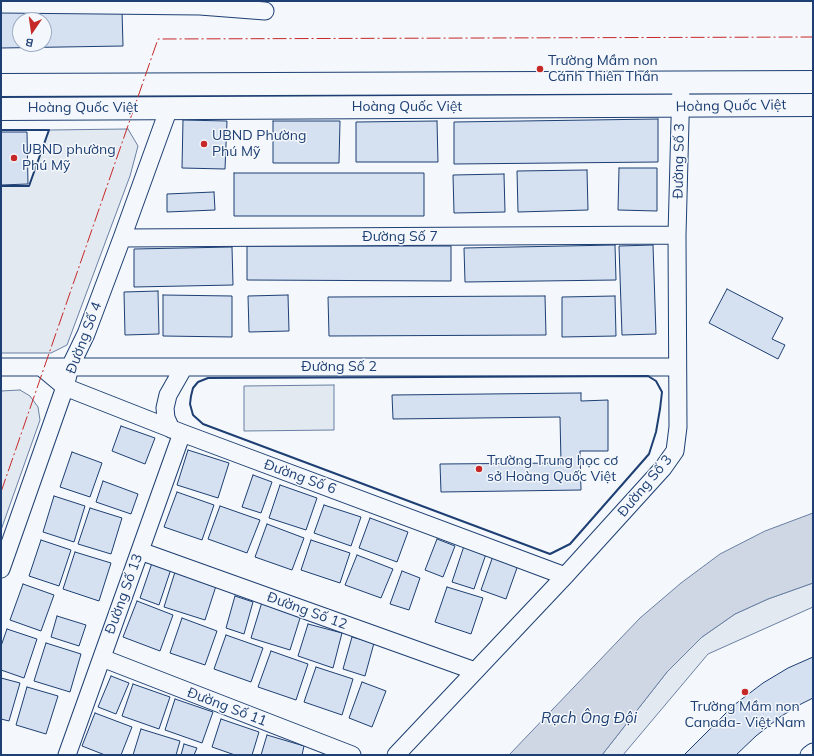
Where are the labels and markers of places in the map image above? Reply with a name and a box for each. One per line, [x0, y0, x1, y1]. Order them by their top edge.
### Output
place label: Trường Mầm non Cánh Thiên Thần [548, 53, 659, 86]
marker: Trường Mầm non Cánh Thiên Thần [535, 64, 545, 74]
place label: UBND Phường Phú Mỹ [212, 128, 306, 160]
marker: UBND Phường Phú Mỹ [199, 139, 209, 149]
place label: UBND phường Phú Mỹ [22, 142, 116, 174]
marker: UBND phường Phú Mỹ [9, 153, 19, 163]
place label: Trường Trung học cơ sở Hoàng Quốc Việt [487, 453, 618, 486]
marker: Trường Trung học cơ sở Hoàng Quốc Việt [474, 464, 484, 474]
marker: Trường Mầm non Canada- Việt Nam [740, 687, 750, 697]
place label: Trường Mầm non Canada- Việt Nam [684, 699, 806, 732]

